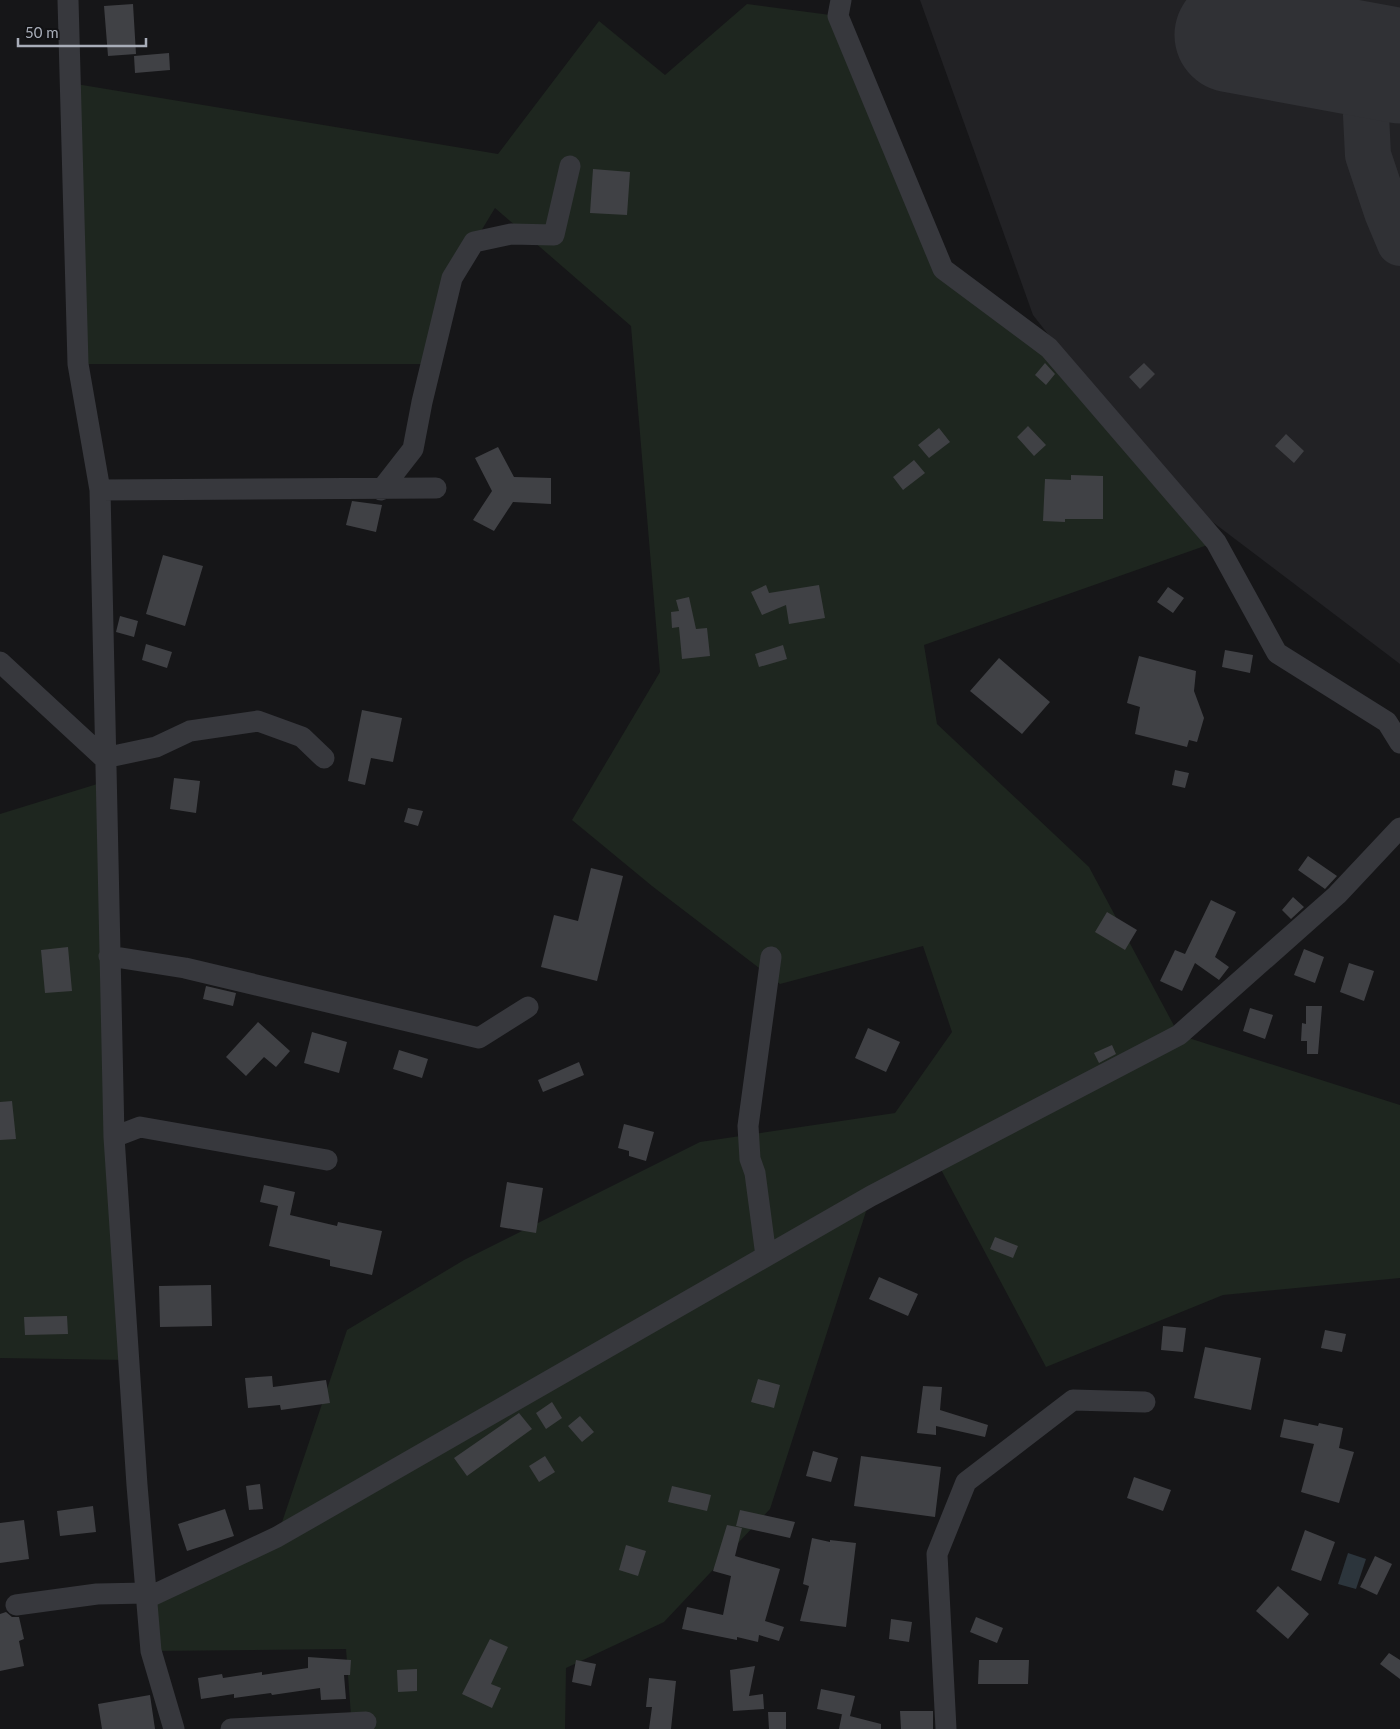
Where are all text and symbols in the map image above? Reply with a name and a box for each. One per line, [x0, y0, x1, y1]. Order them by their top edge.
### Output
scale bar [18, 15, 145, 47]
text: 50 m [25, 23, 59, 41]

